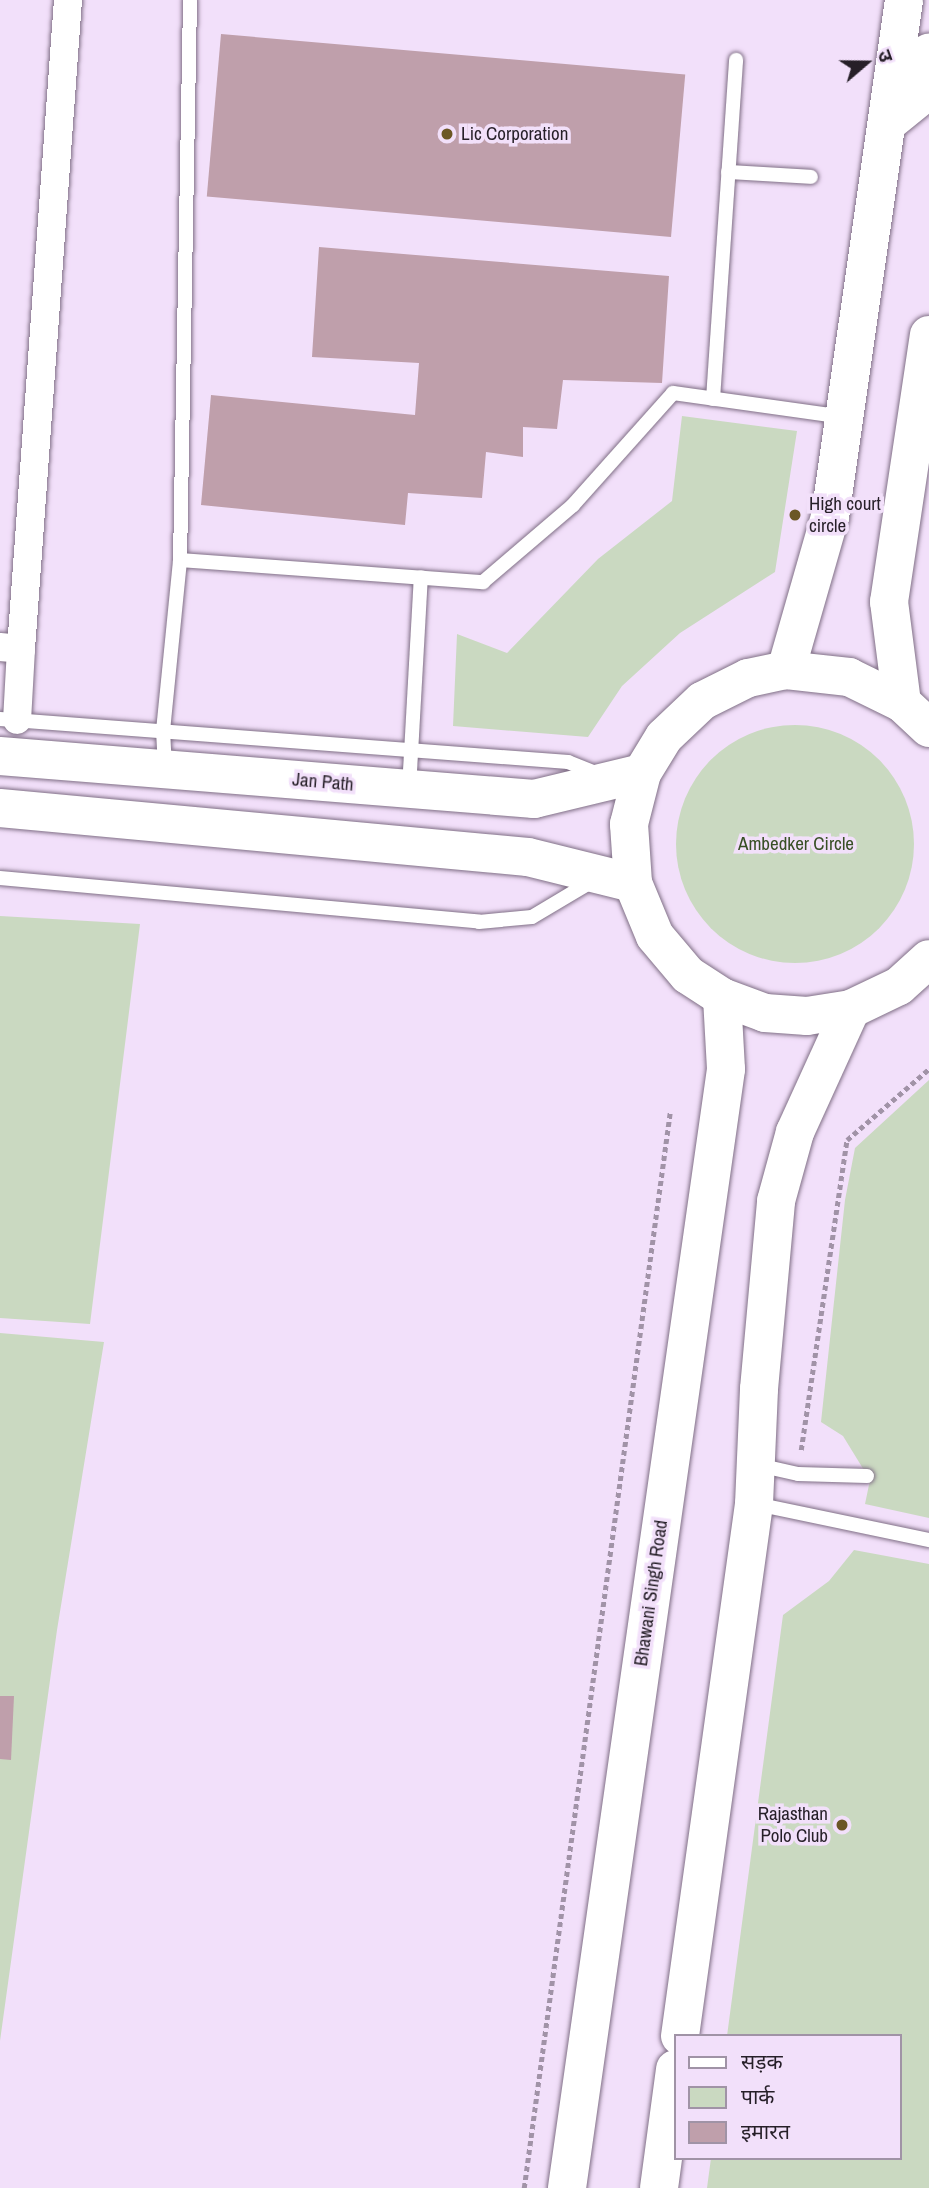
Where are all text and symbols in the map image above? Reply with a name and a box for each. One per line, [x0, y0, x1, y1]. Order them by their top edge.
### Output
north arrow [831, 28, 901, 98]
text: उ [872, 46, 900, 65]
place label: Lic Corporation [461, 123, 568, 145]
marker: Lic Corporation [439, 126, 455, 142]
place label: High court circle [809, 493, 881, 537]
marker: High court circle [787, 507, 803, 523]
street label: Jan Path [291, 768, 355, 796]
park label: Ambedker Circle [738, 833, 854, 855]
street label: Bhawani Singh Road [629, 1519, 673, 1667]
place label: Rajasthan Polo Club [758, 1803, 828, 1847]
marker: Rajasthan Polo Club [834, 1817, 850, 1833]
legend [674, 2034, 901, 2160]
text: सड़क [741, 2047, 783, 2076]
text: पार्क [741, 2082, 775, 2111]
text: इमारत [741, 2117, 790, 2146]

